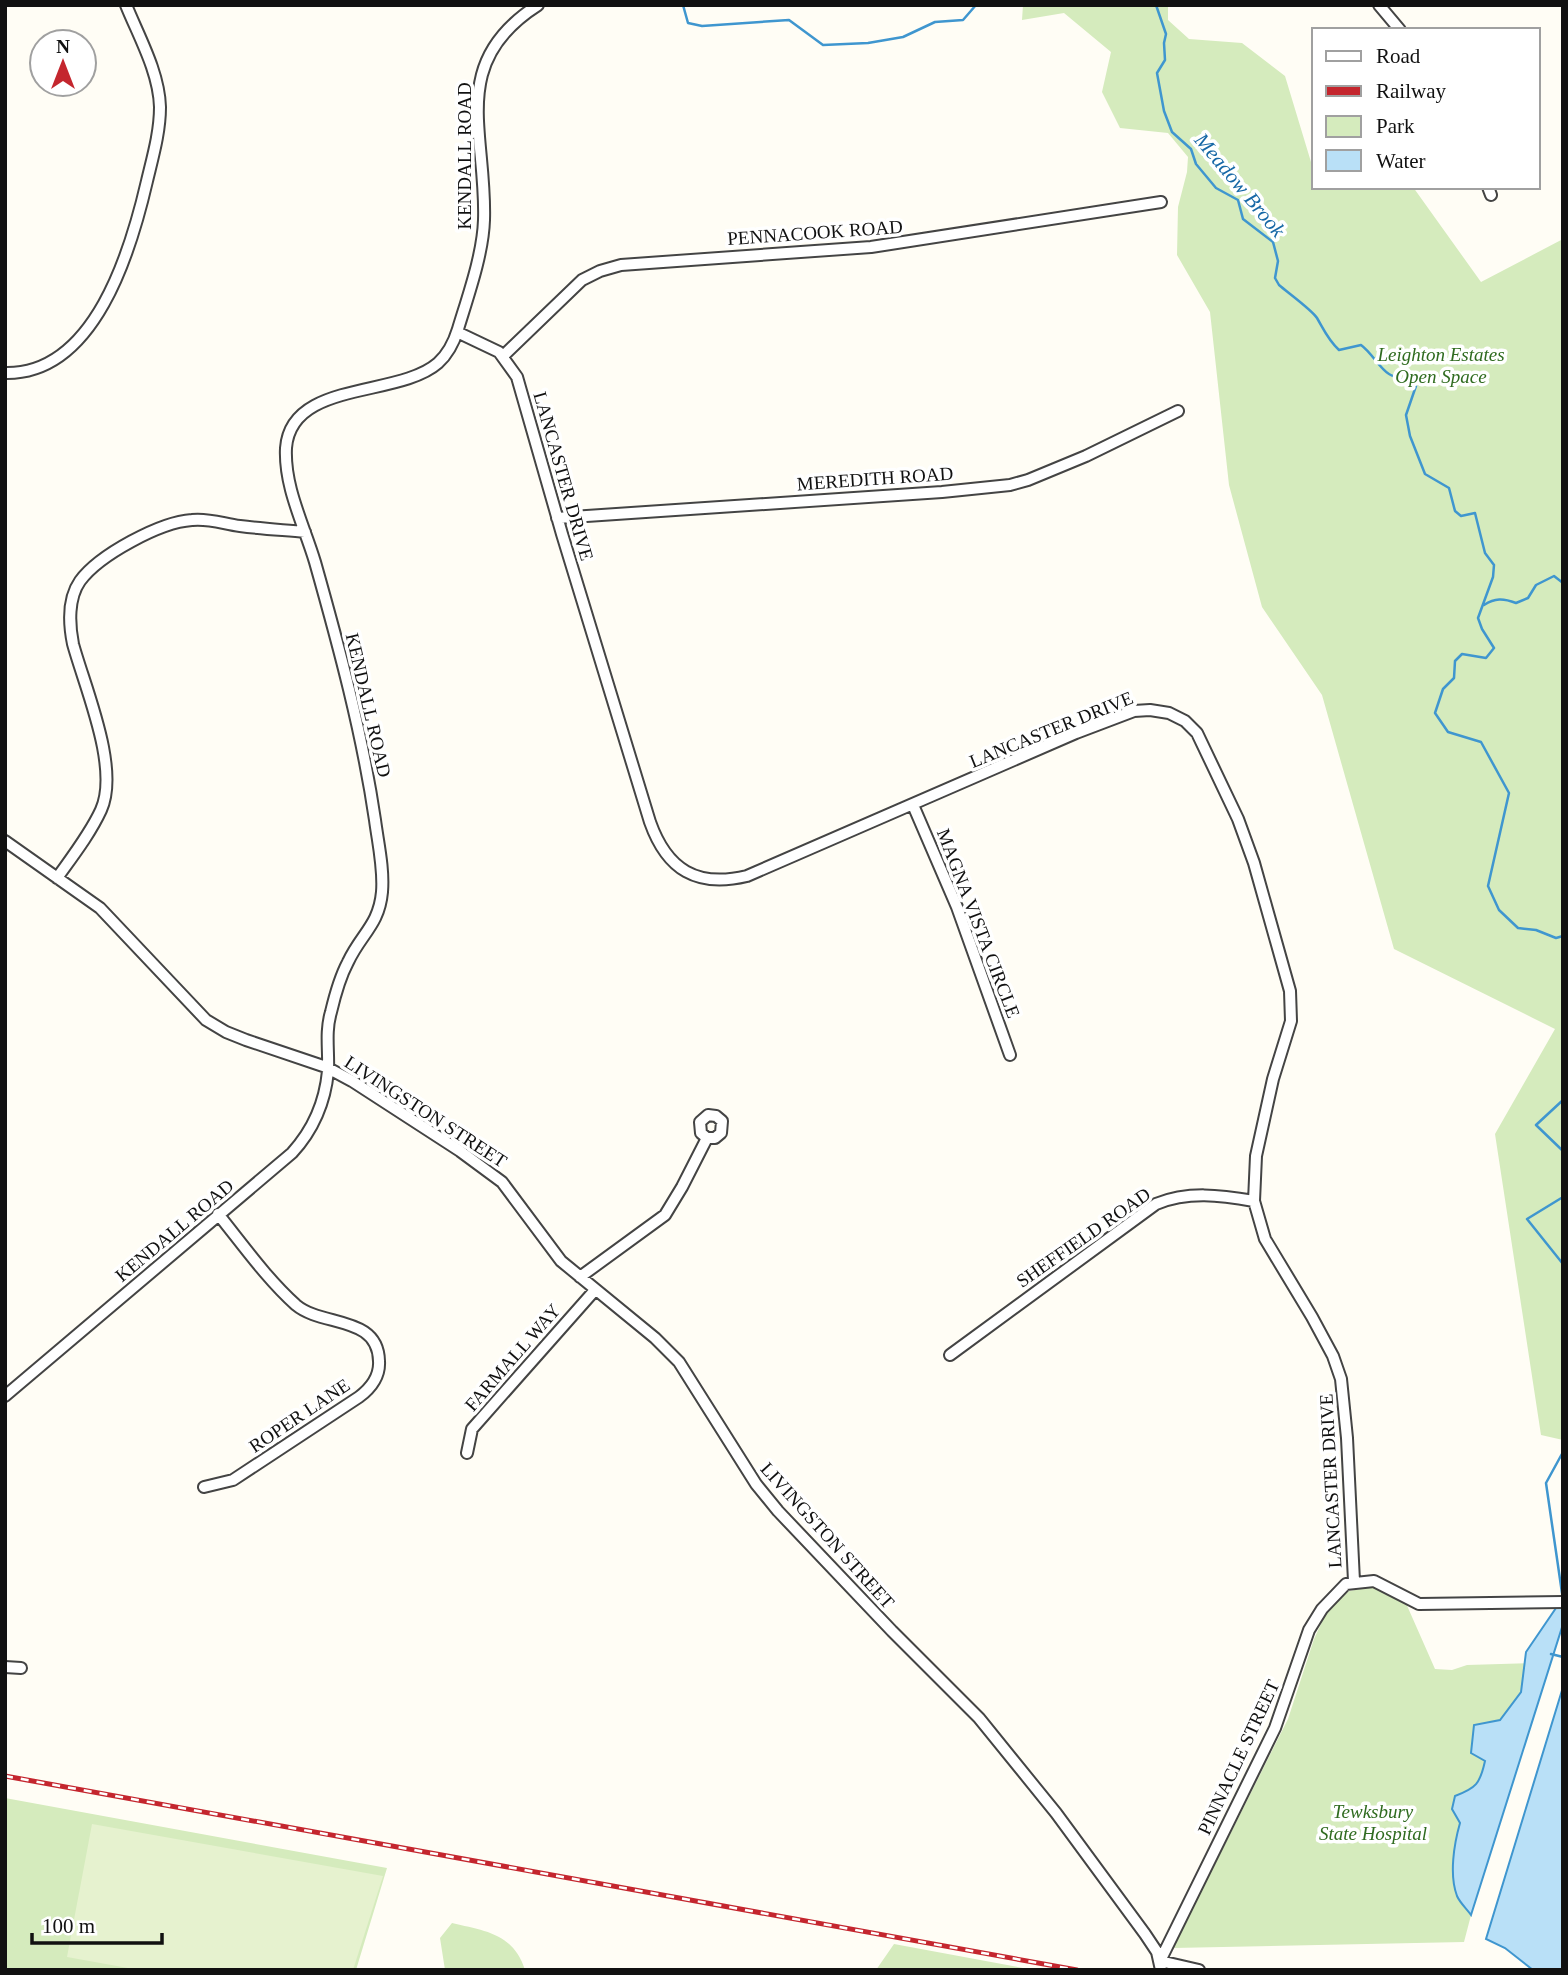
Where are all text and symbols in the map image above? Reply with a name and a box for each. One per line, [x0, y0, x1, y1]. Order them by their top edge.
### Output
north arrow [28, 28, 98, 98]
legend [1312, 28, 1540, 189]
text: N [56, 36, 70, 57]
text: Road [1376, 44, 1421, 68]
text: Railway [1376, 79, 1446, 103]
street label: KENDALL ROAD [454, 82, 475, 230]
text: Park [1376, 114, 1415, 138]
water label: Meadow Brook [1189, 127, 1291, 242]
text: Water [1376, 149, 1426, 173]
street label: PENNACOOK ROAD [727, 216, 903, 249]
park label: Leighton Estates Open Space [1376, 344, 1505, 387]
street label: LANCASTER DRIVE [529, 389, 598, 563]
street label: MEREDITH ROAD [796, 463, 954, 494]
street label: KENDALL ROAD [342, 631, 395, 779]
street label: LANCASTER DRIVE [966, 687, 1136, 772]
street label: MAGNA VISTA CIRCLE [933, 826, 1024, 1021]
street label: LIVINGSTON STREET [341, 1051, 511, 1172]
street label: KENDALL ROAD [111, 1175, 238, 1286]
street label: SHEFFIELD ROAD [1012, 1183, 1154, 1292]
street label: FARMALL WAY [460, 1299, 565, 1415]
street label: ROPER LANE [245, 1374, 354, 1457]
street label: LANCASTER DRIVE [1315, 1393, 1346, 1569]
street label: LIVINGSTON STREET [757, 1458, 899, 1613]
street label: PINNACLE STREET [1193, 1676, 1284, 1838]
park label: Tewksbury State Hospital [1319, 1801, 1427, 1844]
scale bar [32, 1902, 161, 1946]
text: 100 m [42, 1914, 95, 1938]

